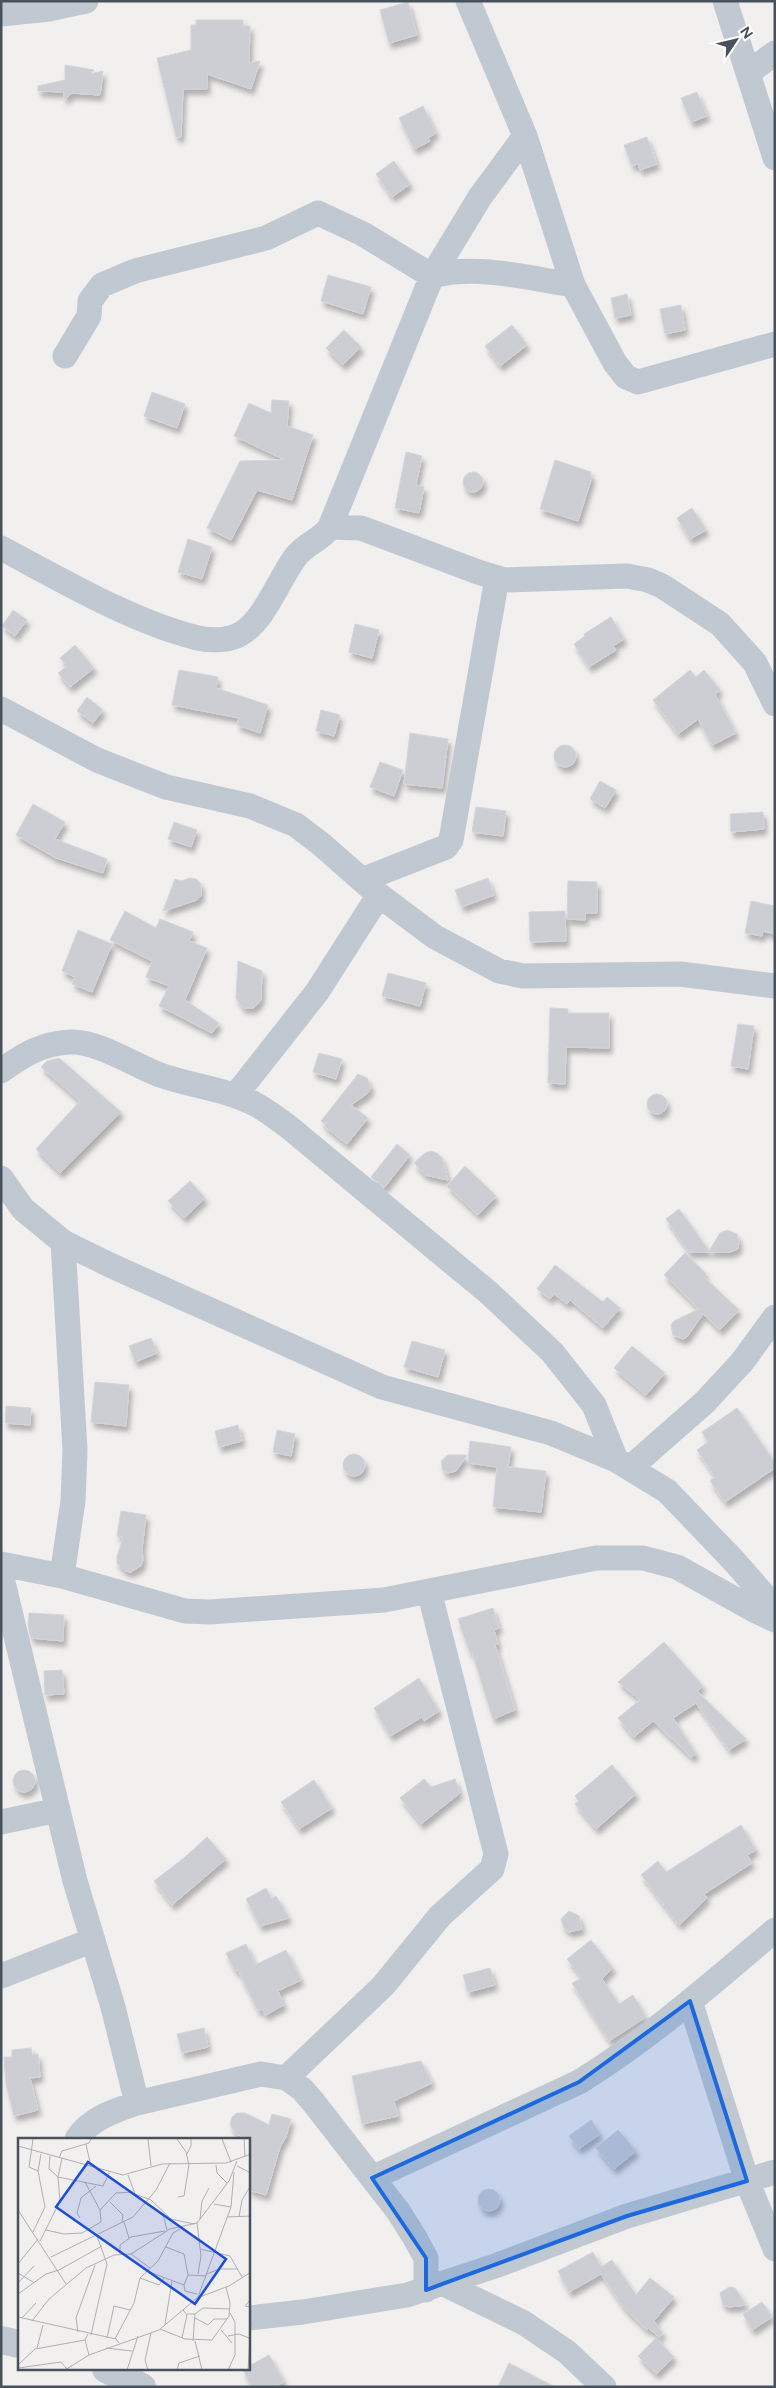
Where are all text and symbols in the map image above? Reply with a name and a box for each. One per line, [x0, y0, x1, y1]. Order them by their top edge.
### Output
north arrow [711, 15, 761, 65]
text: N [736, 24, 756, 42]
inset map [18, 2138, 250, 2370]

